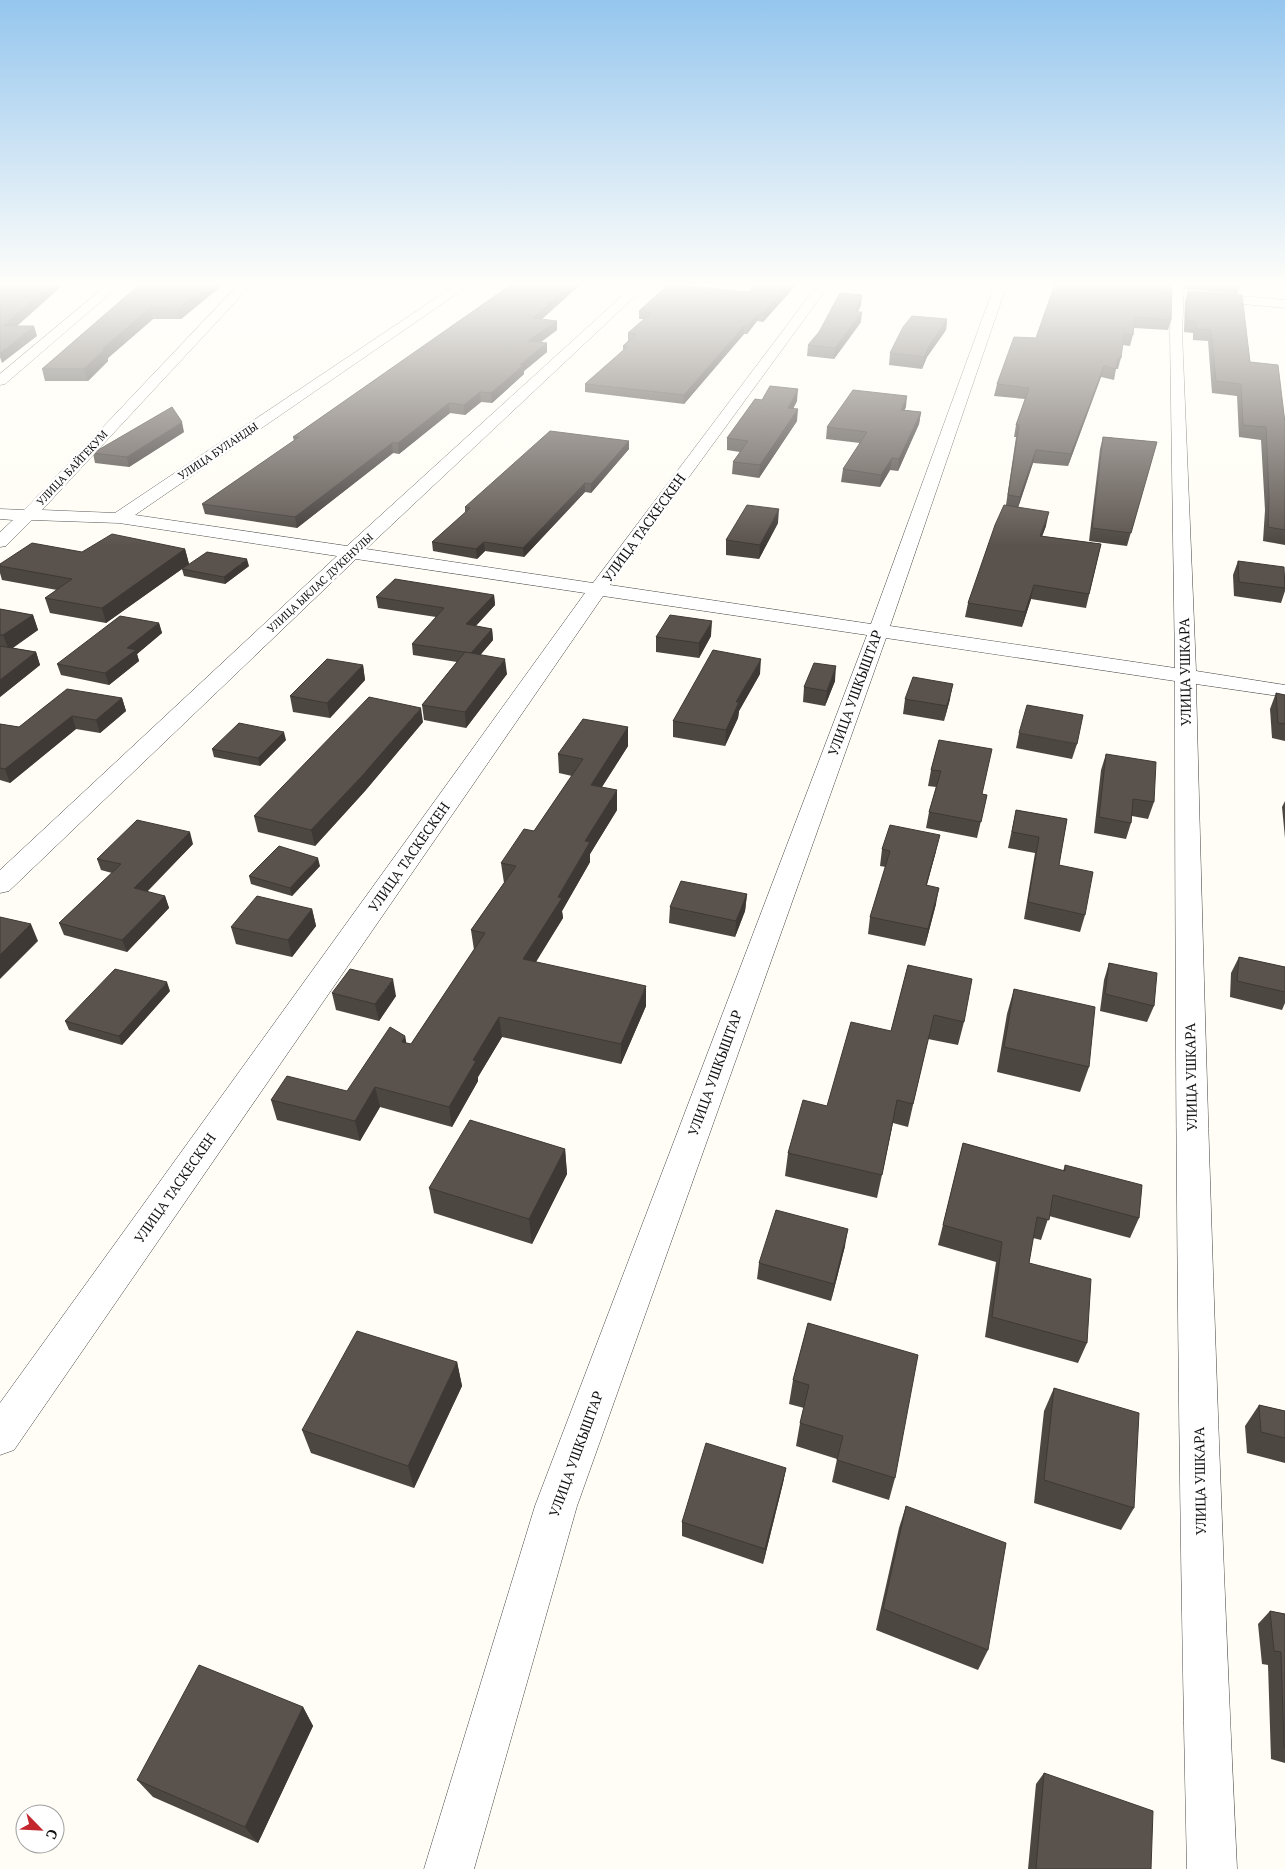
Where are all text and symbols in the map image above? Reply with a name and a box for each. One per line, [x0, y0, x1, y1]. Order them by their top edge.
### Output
street label: УЛИЦА БУЛАНДЫ [175, 419, 261, 483]
street label: УЛИЦА БАЙГЕКУМ [33, 427, 111, 509]
street label: УЛИЦА ТАСКЕСКЕН [598, 469, 690, 586]
street label: УЛИЦА ЫКЛАС ДУКЕНУЛЫ [264, 530, 376, 636]
street label: УЛИЦА УШКАРА [1174, 617, 1195, 726]
street label: УЛИЦА УШКЫШТАР [823, 627, 886, 758]
street label: УЛИЦА ТАСКЕСКЕН [363, 798, 454, 915]
street label: УЛИЦА УШКЫШТАР [683, 1007, 746, 1138]
street label: УЛИЦА УШКАРА [1180, 1022, 1201, 1131]
street label: УЛИЦА ТАСКЕСКЕН [129, 1129, 220, 1246]
street label: УЛИЦА УШКЫШТАР [544, 1388, 607, 1519]
street label: УЛИЦА УШКАРА [1189, 1426, 1210, 1535]
north arrow [15, 1804, 65, 1854]
text: С [42, 1826, 63, 1843]

